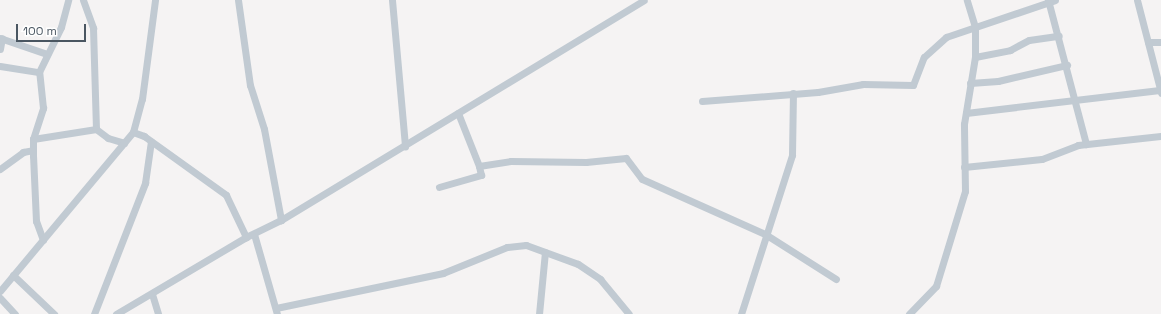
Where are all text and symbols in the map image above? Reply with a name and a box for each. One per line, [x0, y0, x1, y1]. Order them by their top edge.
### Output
scale bar [18, 16, 88, 42]
text: 100 m [23, 23, 57, 39]

